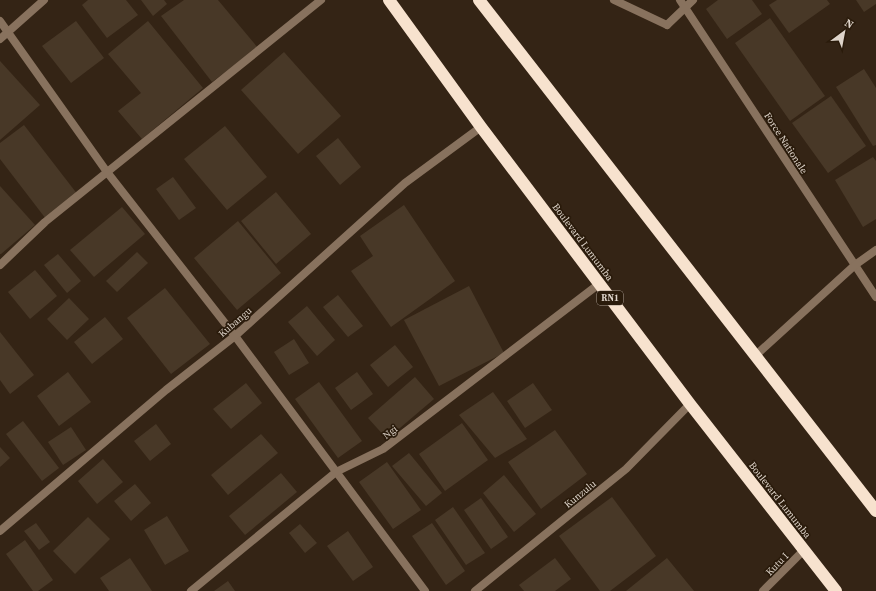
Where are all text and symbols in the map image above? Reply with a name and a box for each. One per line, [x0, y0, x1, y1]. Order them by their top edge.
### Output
north arrow [824, 12, 864, 52]
text: N [842, 15, 856, 32]
street label: Force Nationale [761, 110, 811, 176]
street label: Boulevard Lumumba [550, 201, 617, 284]
road number: RN1 [597, 291, 623, 305]
street label: Kubangu [216, 304, 255, 340]
street label: Ngi [380, 422, 400, 442]
street label: Boulevard Lumumba [746, 459, 815, 542]
street label: Kunzulu [561, 477, 599, 511]
street label: Kutu I [763, 549, 791, 578]

